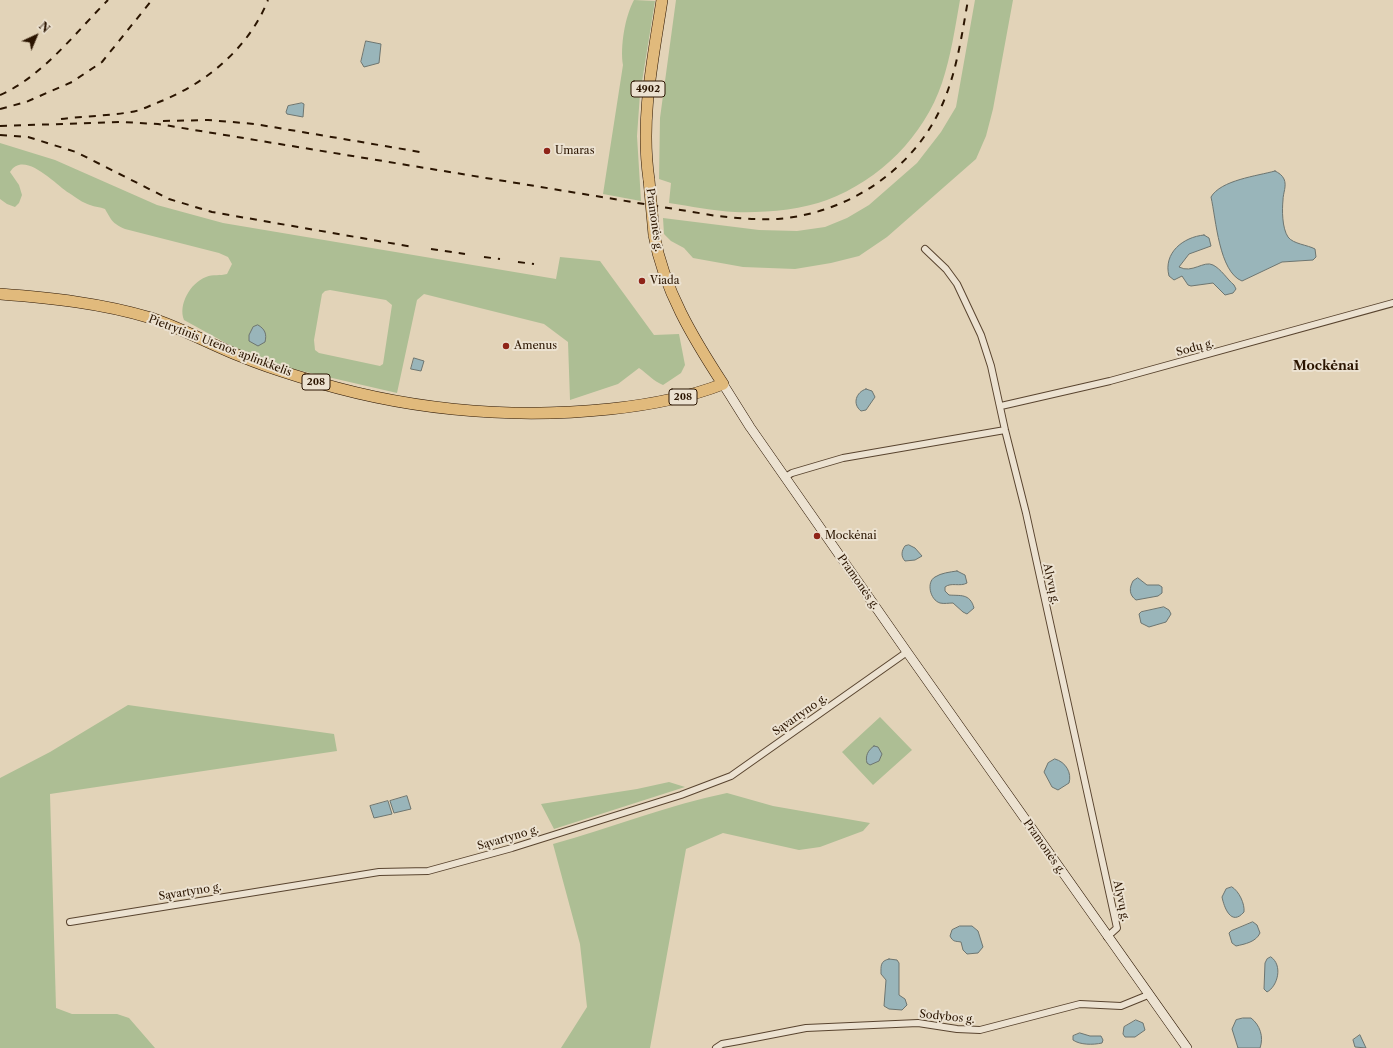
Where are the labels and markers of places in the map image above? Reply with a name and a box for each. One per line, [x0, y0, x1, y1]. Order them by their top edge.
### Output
place label: Umaras [555, 144, 594, 158]
marker: Umaras [542, 146, 552, 156]
place label: Viada [650, 274, 680, 288]
marker: Viada [637, 276, 647, 286]
place label: Amenus [514, 339, 557, 353]
marker: Amenus [501, 341, 511, 351]
place label: Mockėnai [825, 529, 876, 543]
marker: Mockėnai [812, 531, 822, 541]

